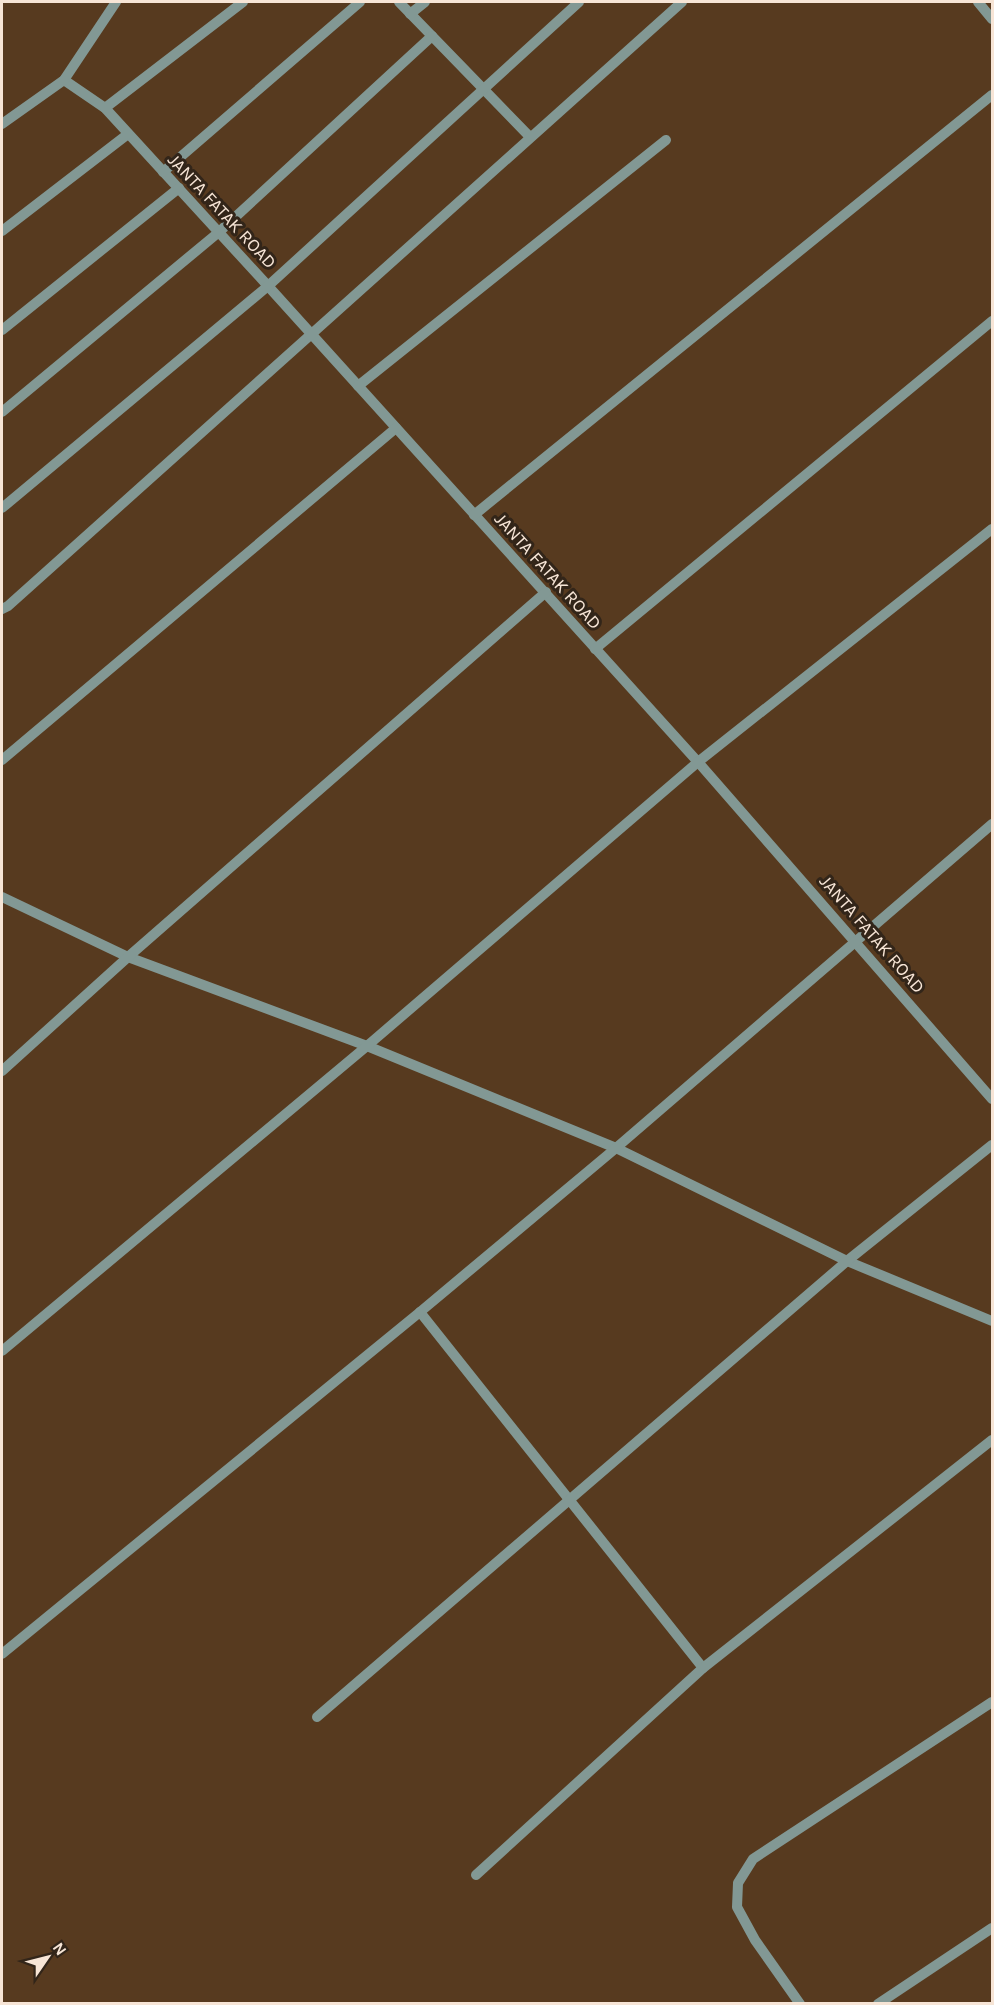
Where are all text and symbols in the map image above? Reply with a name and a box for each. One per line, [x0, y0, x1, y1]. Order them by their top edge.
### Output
street label: JANTA FATAK ROAD [163, 149, 281, 273]
street label: JANTA FATAK ROAD [490, 508, 606, 634]
street label: JANTA FATAK ROAD [815, 870, 929, 998]
north arrow [18, 1927, 78, 1987]
text: N [49, 1939, 71, 1959]

